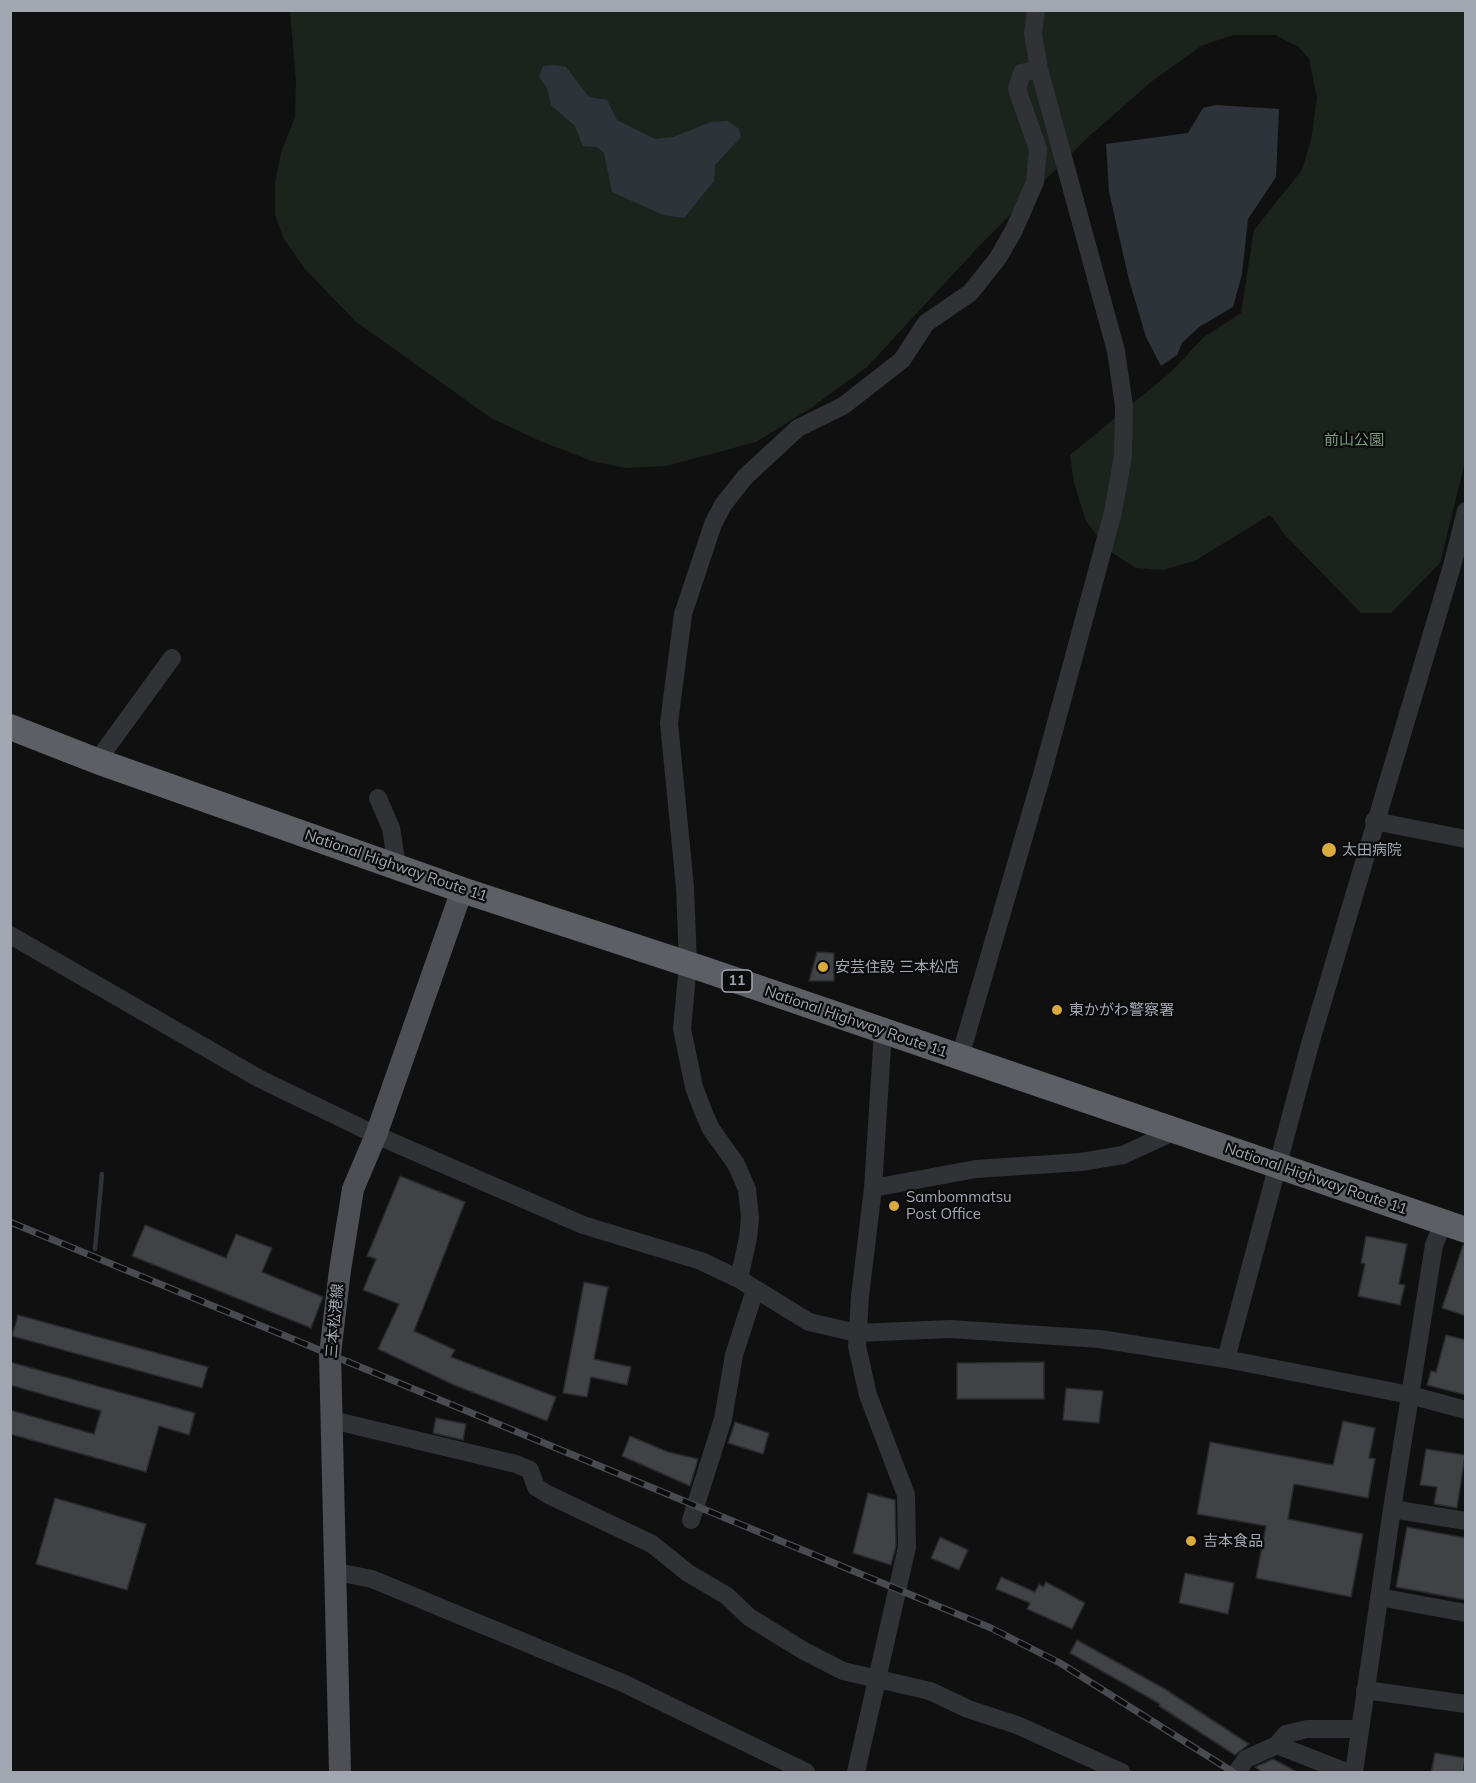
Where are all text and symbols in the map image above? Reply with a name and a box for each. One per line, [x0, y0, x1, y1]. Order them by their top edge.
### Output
park label: 前山公園 [1324, 431, 1384, 449]
street label: National Highway Route 11 [302, 826, 490, 906]
marker: 太田病院 [1320, 841, 1338, 859]
place label: 太田病院 [1342, 841, 1402, 859]
place label: 安芸住設 三本松店 [835, 958, 959, 976]
marker: 安芸住設 三本松店 [816, 960, 830, 974]
road number: 11 [722, 970, 752, 992]
street label: National Highway Route 11 [762, 982, 950, 1062]
place label: 東かがわ警察署 [1069, 1001, 1174, 1019]
marker: 東かがわ警察署 [1050, 1003, 1064, 1017]
street label: National Highway Route 11 [1222, 1139, 1410, 1219]
place label: Sambommatsu Post Office [906, 1188, 1012, 1223]
marker: Sambommatsu Post Office [887, 1199, 901, 1213]
street label: 三本松港線 [323, 1283, 347, 1359]
place label: 吉本食品 [1203, 1532, 1263, 1550]
marker: 吉本食品 [1184, 1534, 1198, 1548]

